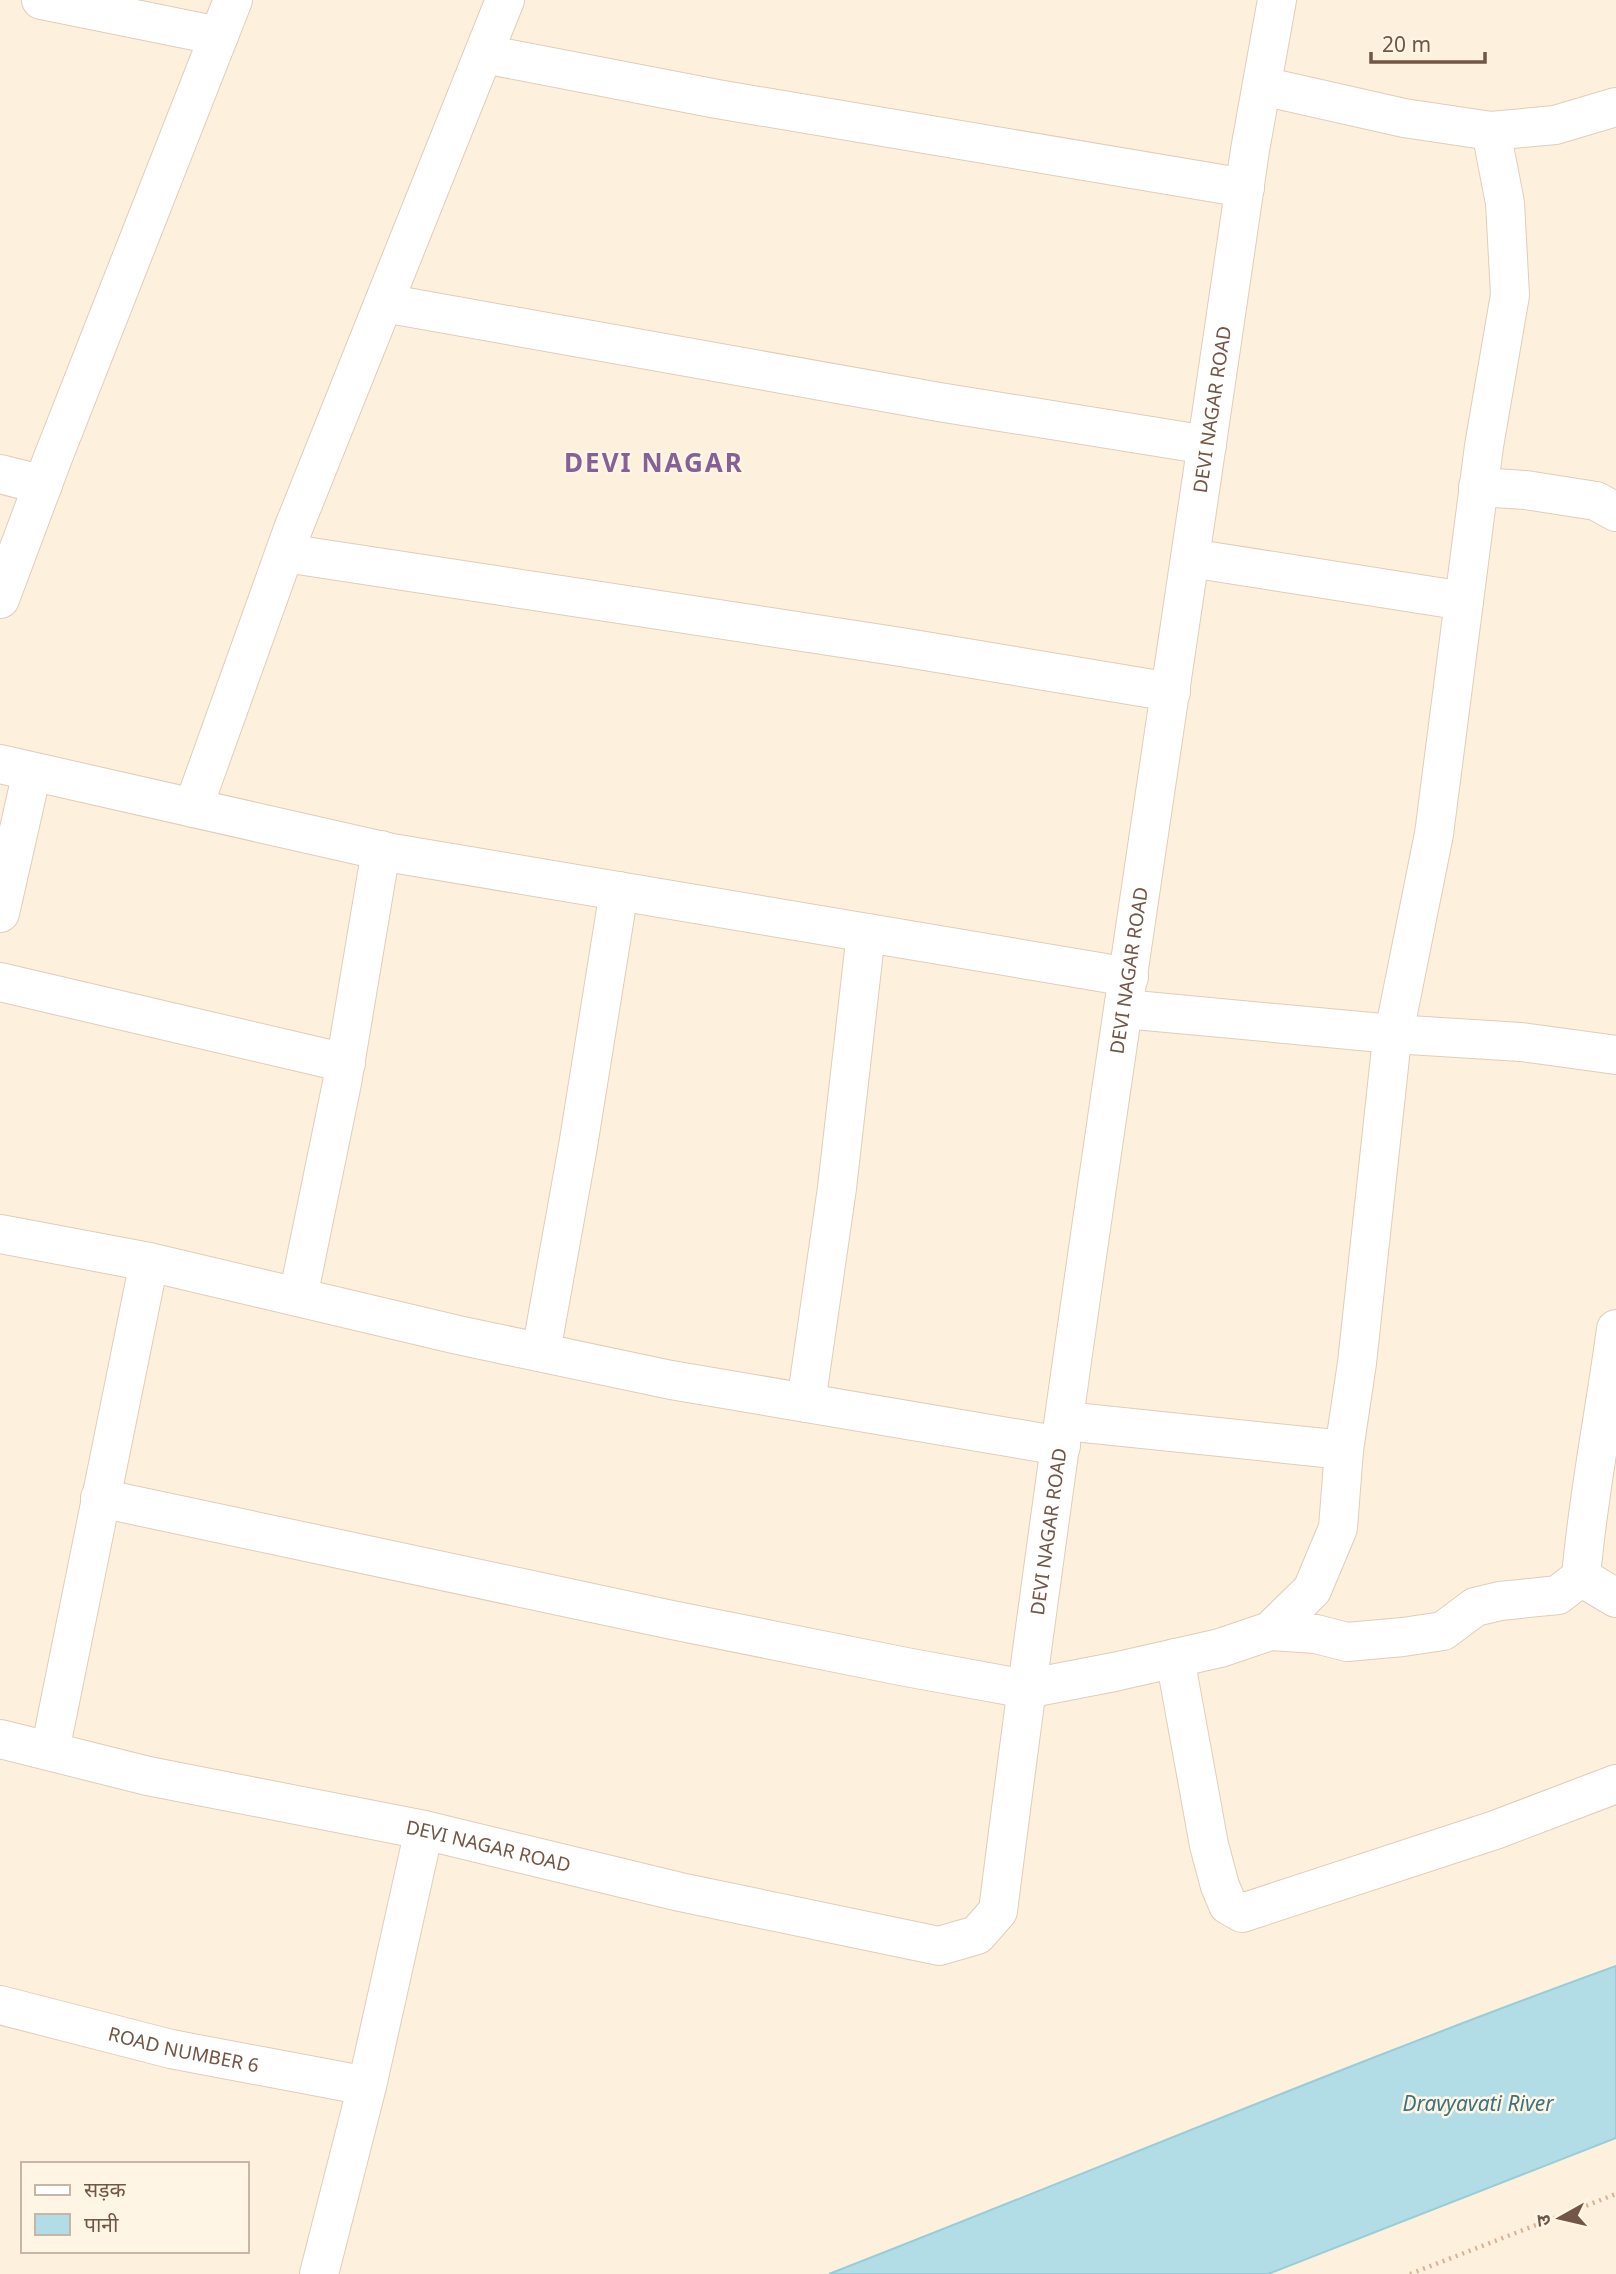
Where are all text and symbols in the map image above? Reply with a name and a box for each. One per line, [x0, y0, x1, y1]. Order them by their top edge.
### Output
scale bar [1371, 21, 1485, 65]
text: 20 m [1382, 30, 1431, 58]
street label: DEVI NAGAR ROAD [1187, 324, 1237, 495]
district label: DEVI NAGAR [564, 444, 744, 480]
street label: DEVI NAGAR ROAD [1104, 885, 1154, 1056]
street label: DEVI NAGAR ROAD [1024, 1446, 1073, 1617]
street label: DEVI NAGAR ROAD [404, 1814, 573, 1878]
street label: ROAD NUMBER 6 [105, 2020, 261, 2078]
water label: Dravyavati River [1402, 2089, 1555, 2117]
legend [21, 2162, 248, 2253]
text: सड़क [84, 2175, 126, 2203]
north arrow [1525, 2183, 1595, 2253]
text: पानी [84, 2210, 119, 2238]
text: उ [1529, 2212, 1557, 2228]

